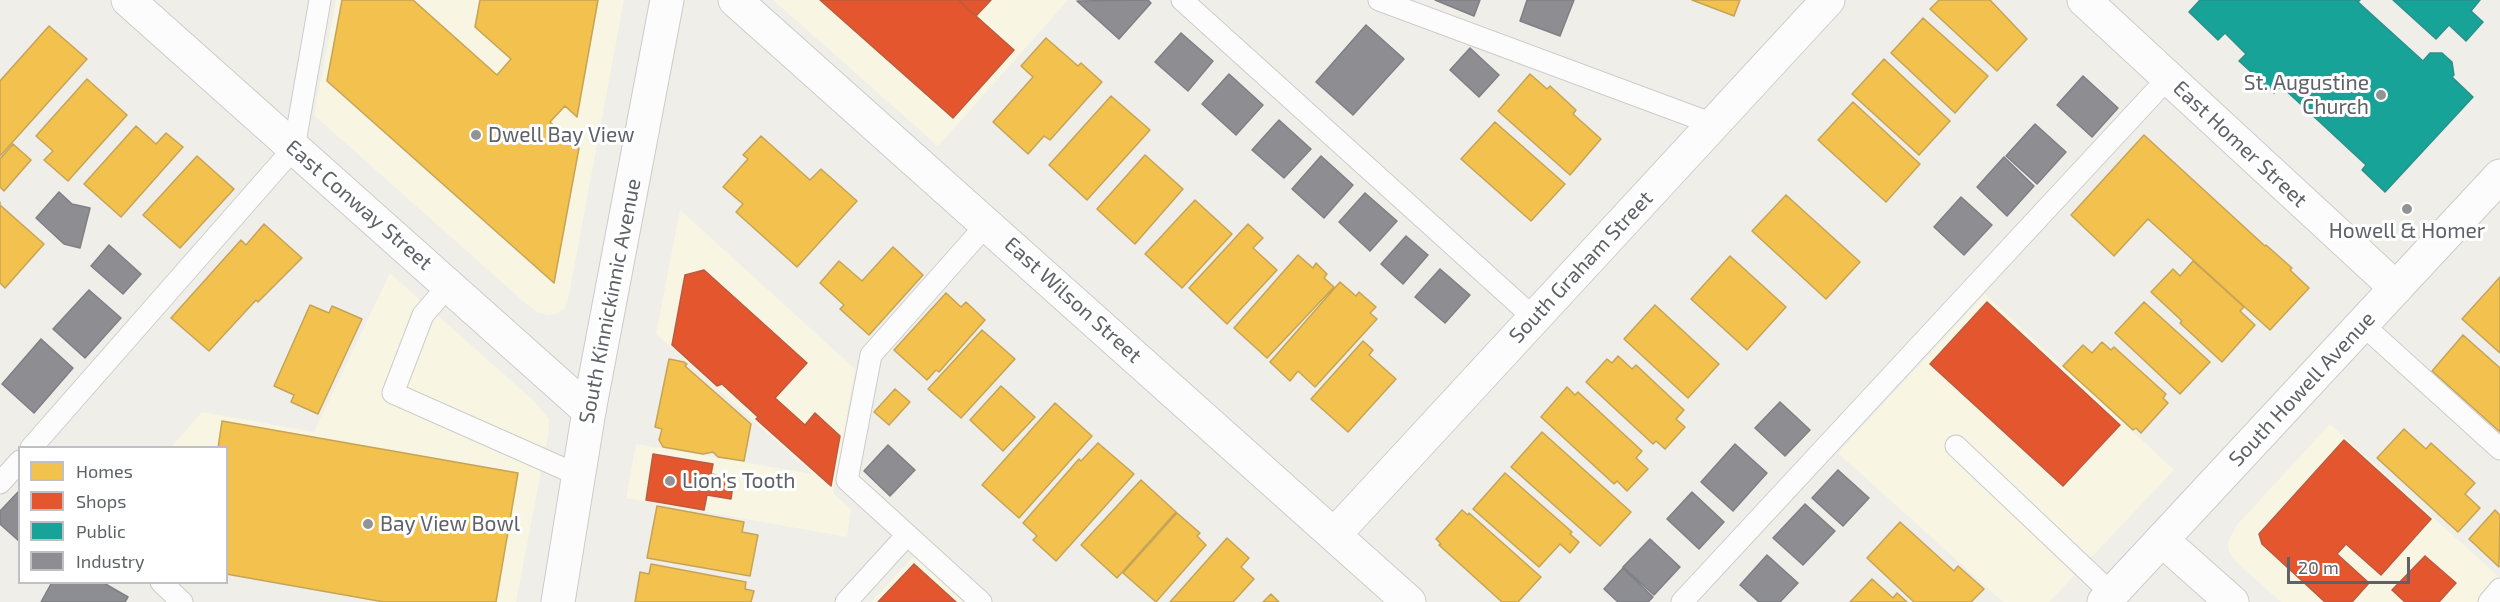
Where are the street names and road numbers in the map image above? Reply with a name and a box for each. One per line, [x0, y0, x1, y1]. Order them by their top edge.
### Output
street label: East Homer Street [2168, 76, 2312, 212]
street label: East Conway Street [281, 135, 437, 275]
street label: South Kinnickinnic Avenue [574, 176, 646, 426]
street label: South Graham Street [1504, 186, 1658, 348]
street label: East Wilson Street [999, 232, 1147, 368]
street label: South Howell Avenue [2224, 306, 2380, 472]

